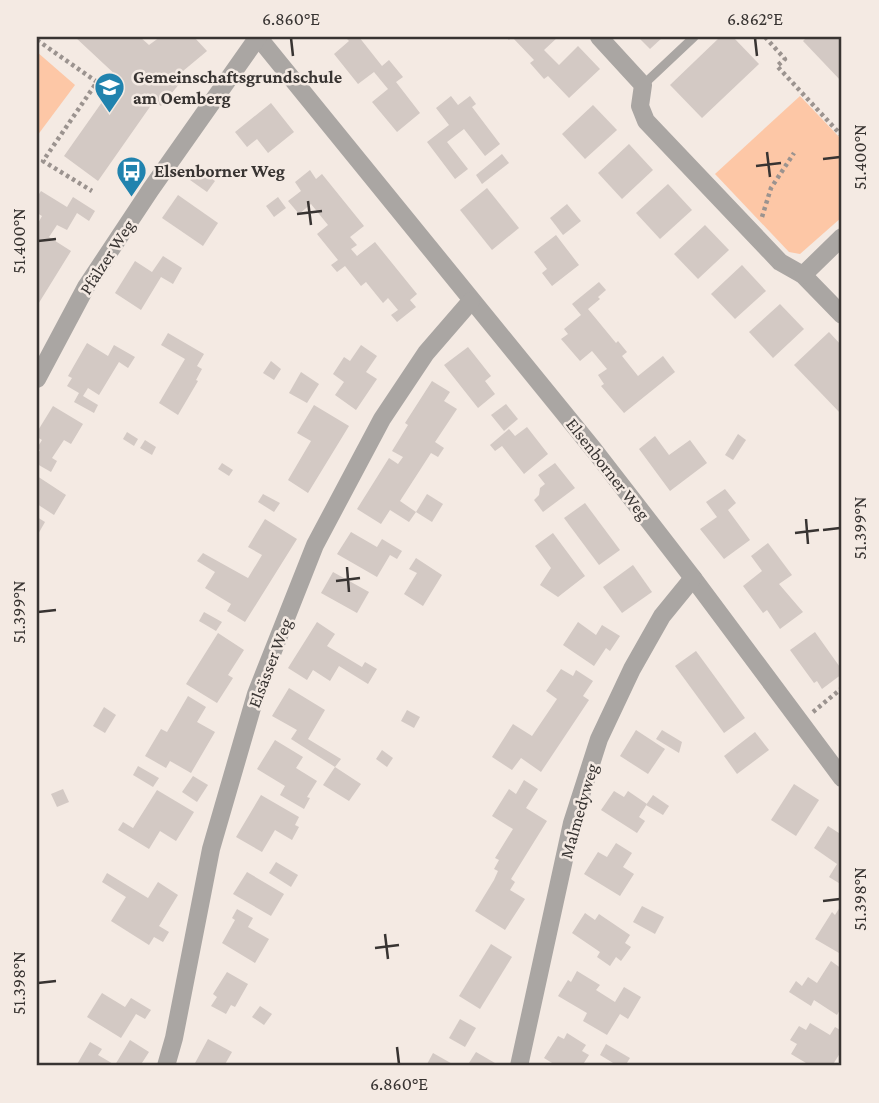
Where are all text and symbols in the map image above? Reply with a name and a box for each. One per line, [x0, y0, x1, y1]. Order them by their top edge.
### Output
text: 6.860°E [262, 9, 320, 29]
text: 6.862°E [727, 9, 783, 29]
place label: Gemeinschaftsgrundschule am Oemberg [133, 67, 342, 108]
school or university icon: Gemeinschaftsgrundschule am Oemberg [93, 70, 127, 114]
text: 51.400°N [850, 124, 870, 190]
bus stop icon: Elsenborner Weg [114, 154, 148, 198]
place label: Elsenborner Weg [154, 161, 285, 181]
text: 51.400°N [9, 208, 29, 274]
street label: Pfälzer Weg [75, 216, 139, 298]
street label: Elsenborner Weg [562, 414, 654, 524]
text: 51.399°N [850, 496, 870, 560]
text: 51.399°N [9, 580, 29, 644]
street label: Elsässer Weg [244, 615, 296, 711]
street label: Malmedyweg [556, 761, 602, 861]
text: 51.398°N [850, 867, 870, 931]
text: 51.398°N [9, 951, 29, 1015]
text: 6.860°E [370, 1074, 428, 1094]

